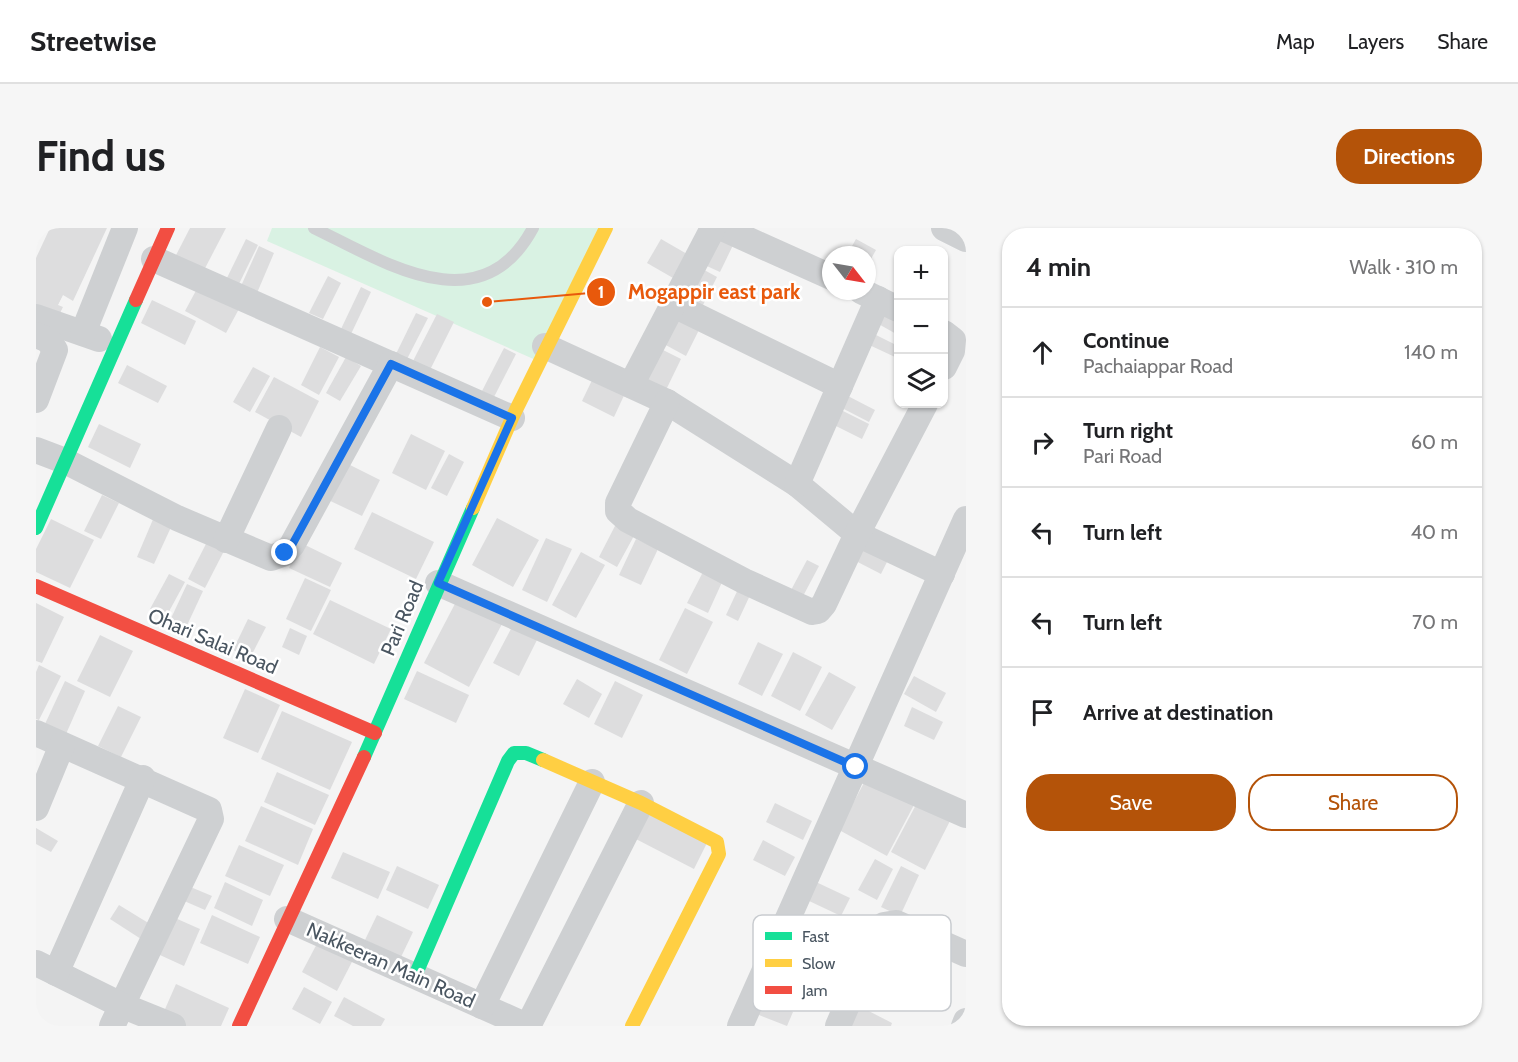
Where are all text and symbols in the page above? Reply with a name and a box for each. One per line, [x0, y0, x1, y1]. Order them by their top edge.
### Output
text: Streetwise [30, 24, 156, 58]
text: Map [1276, 29, 1315, 54]
text: Layers [1348, 29, 1404, 54]
text: Share [1437, 29, 1488, 54]
button: Directions [1336, 129, 1482, 184]
text: Find us [36, 130, 165, 182]
north arrow [822, 246, 876, 300]
map controls [894, 246, 948, 408]
button: + [894, 246, 948, 300]
text: 4 min [1026, 251, 1091, 283]
text: Walk · 310 m [1350, 255, 1458, 279]
callout: Mogappir east park [586, 273, 813, 312]
text: Mogappir east park [628, 279, 801, 304]
text: 1 [598, 281, 604, 303]
button: − [894, 300, 948, 354]
text: Continue [1083, 327, 1169, 354]
icon: ahead [1026, 336, 1059, 369]
text: 140 m [1404, 340, 1458, 364]
button: layers [894, 354, 948, 408]
text: Pachaiappar Road [1083, 354, 1233, 378]
text: Turn right [1083, 417, 1173, 444]
icon: right [1026, 426, 1059, 459]
text: 60 m [1411, 430, 1458, 454]
text: Pari Road [1083, 444, 1162, 468]
icon: left [1026, 516, 1059, 549]
text: Turn left [1083, 519, 1162, 546]
text: 40 m [1410, 520, 1458, 544]
route end [271, 539, 297, 565]
street label: Pari Road [375, 577, 429, 659]
street label: Ohari Salai Road [145, 603, 281, 679]
icon: left [1026, 606, 1059, 639]
text: Turn left [1083, 609, 1162, 636]
text: 70 m [1412, 610, 1458, 634]
icon: arrive [1026, 696, 1059, 729]
text: Arrive at destination [1083, 699, 1273, 726]
route start [842, 753, 868, 779]
button: Save [1026, 774, 1236, 831]
button: Share [1248, 774, 1458, 831]
legend [753, 915, 951, 1011]
street label: Nakkeeran Main Road [303, 917, 479, 1013]
text: Fast [802, 927, 830, 946]
text: Slow [802, 954, 836, 973]
text: Jam [801, 981, 828, 1000]

